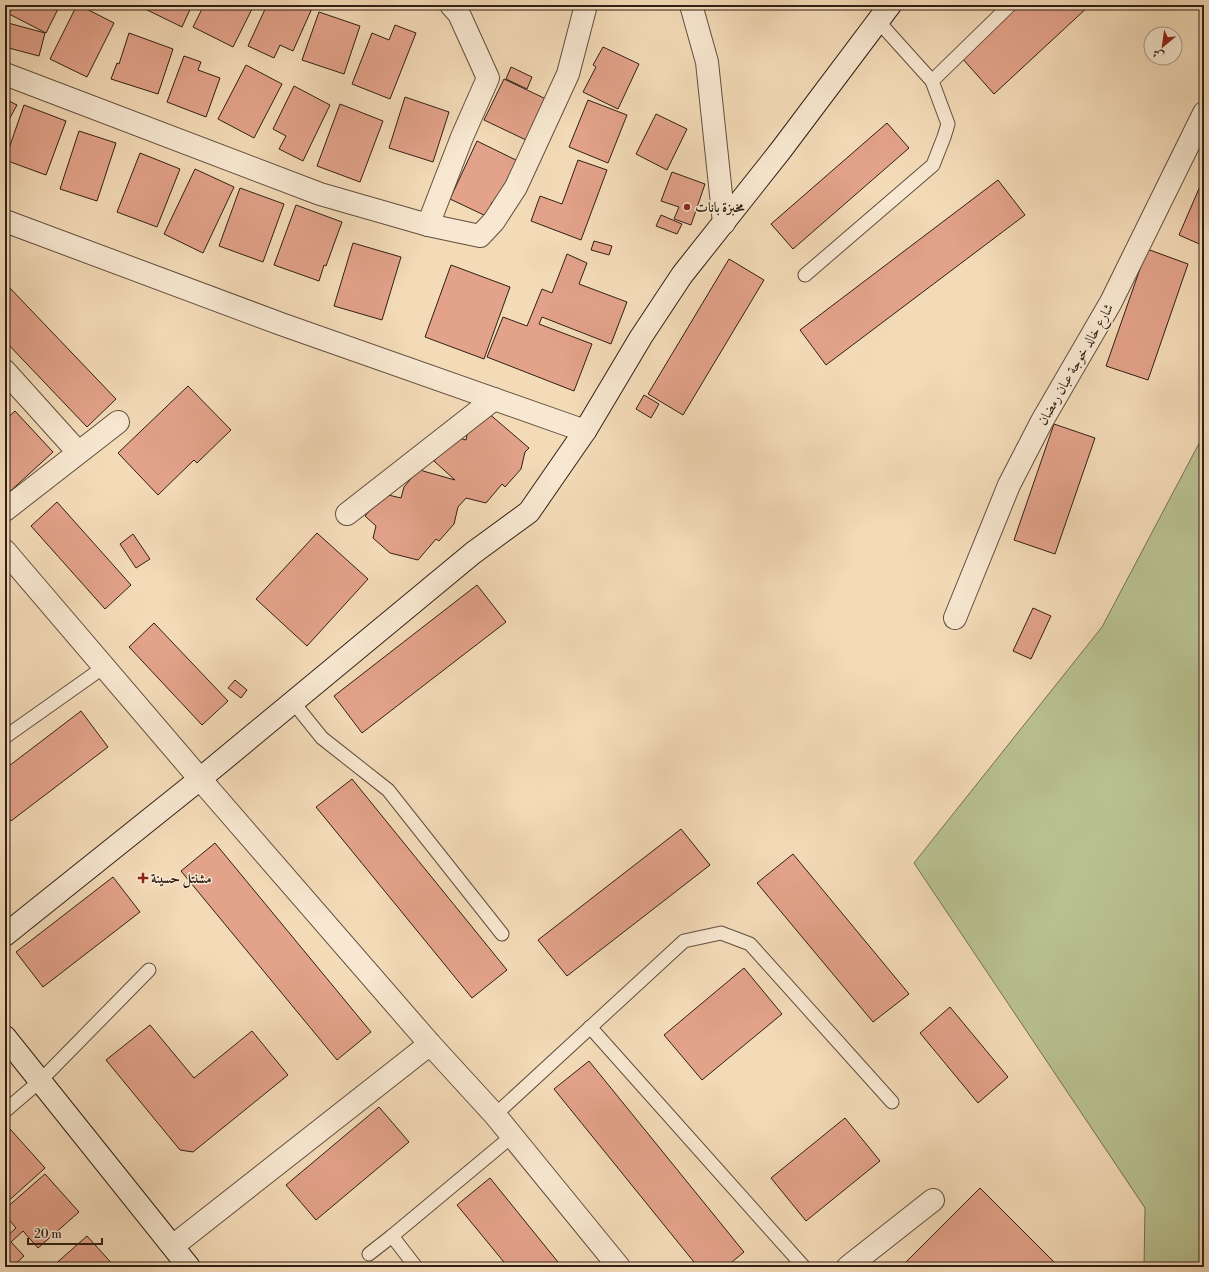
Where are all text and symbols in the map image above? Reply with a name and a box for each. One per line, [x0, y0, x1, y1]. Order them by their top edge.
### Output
north arrow [1143, 26, 1183, 66]
text: ش [1150, 45, 1167, 63]
place label: مخبزة بانات [695, 199, 745, 217]
marker: مخبزة بانات [682, 202, 692, 212]
street label: شارع خالد خوجة عبان رمضان [1034, 300, 1120, 430]
place label: مشنتل حسينة [151, 870, 212, 888]
marker: مشنتل حسينة [138, 873, 148, 883]
scale bar [28, 1220, 102, 1246]
text: 20 m [34, 1227, 62, 1242]

